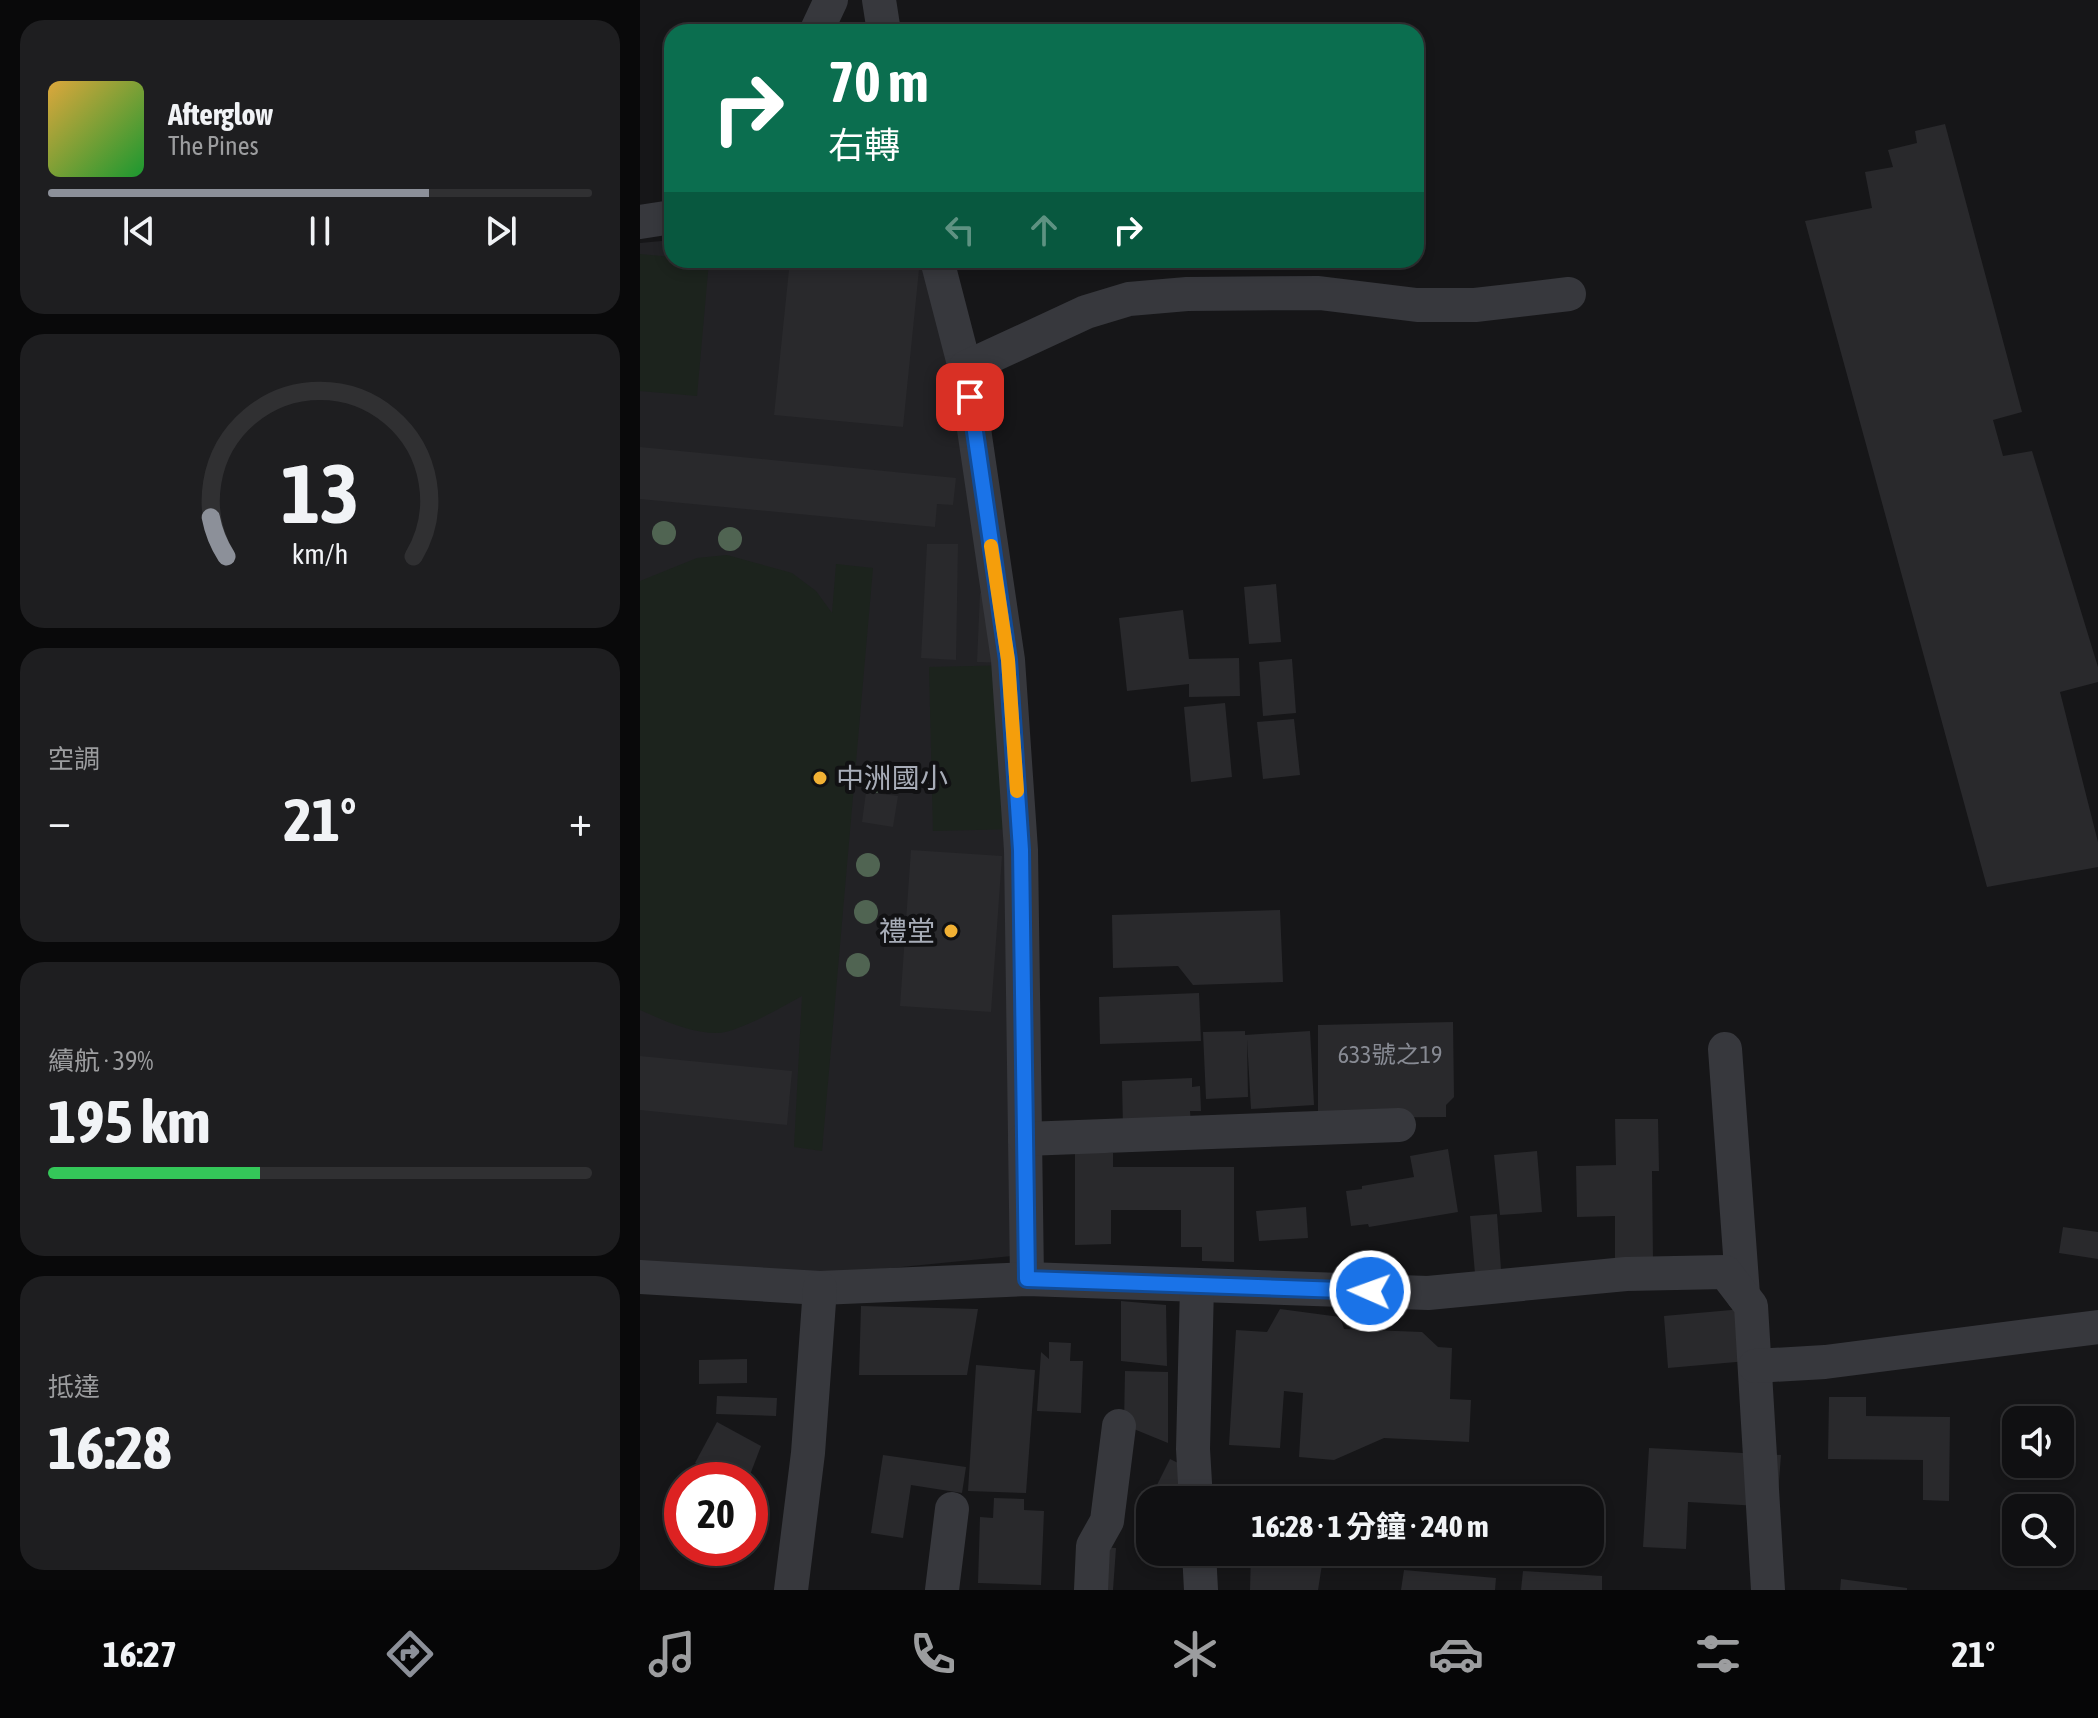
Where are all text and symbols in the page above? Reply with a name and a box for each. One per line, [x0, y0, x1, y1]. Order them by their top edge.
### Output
text: 70 m [828, 50, 929, 114]
icon: right [696, 56, 800, 160]
text: Afterglow [168, 97, 273, 131]
text: 右轉 [828, 124, 900, 166]
text: The Pines [168, 131, 259, 161]
icon: left [938, 208, 982, 252]
icon: ahead [1022, 208, 1066, 252]
icon: right [1106, 208, 1150, 252]
icon: previous [117, 209, 161, 253]
icon: pause [298, 209, 342, 253]
icon: next [479, 209, 523, 253]
pin [936, 363, 1004, 431]
icon: arrive [948, 375, 992, 419]
text: 13 [281, 445, 359, 541]
text: km/h [292, 537, 348, 570]
text: 空調 [48, 744, 100, 774]
place label: 中洲國小 [836, 762, 948, 794]
marker: 中洲國小 [811, 769, 829, 787]
text: 21° [284, 785, 356, 854]
text: − [48, 795, 71, 845]
text: + [569, 795, 592, 845]
place label: 禮堂 [879, 915, 935, 947]
marker: 禮堂 [942, 922, 960, 940]
house number: 633號之19 [1338, 1041, 1442, 1068]
text: 續航 · 39% [48, 1046, 153, 1076]
text: 195 km [48, 1087, 210, 1156]
position arrow [1328, 1249, 1412, 1333]
text: 抵達 [48, 1372, 100, 1402]
map controls [2002, 1406, 2074, 1566]
button: sound [2002, 1406, 2074, 1478]
text: 16:28 [48, 1413, 171, 1482]
speed limit sign: 20 [664, 1462, 768, 1566]
button: search [2002, 1494, 2074, 1566]
text: 16:28 · 1 分鐘 · 240 m [1251, 1509, 1489, 1543]
icon: directions [382, 1626, 438, 1682]
icon: music [644, 1626, 700, 1682]
icon: phone [905, 1626, 961, 1682]
icon: climate [1167, 1626, 1223, 1682]
icon: car [1428, 1626, 1484, 1682]
icon: filters [1690, 1626, 1746, 1682]
text: 16:27 [103, 1633, 177, 1675]
text: 21° [1951, 1633, 1995, 1675]

